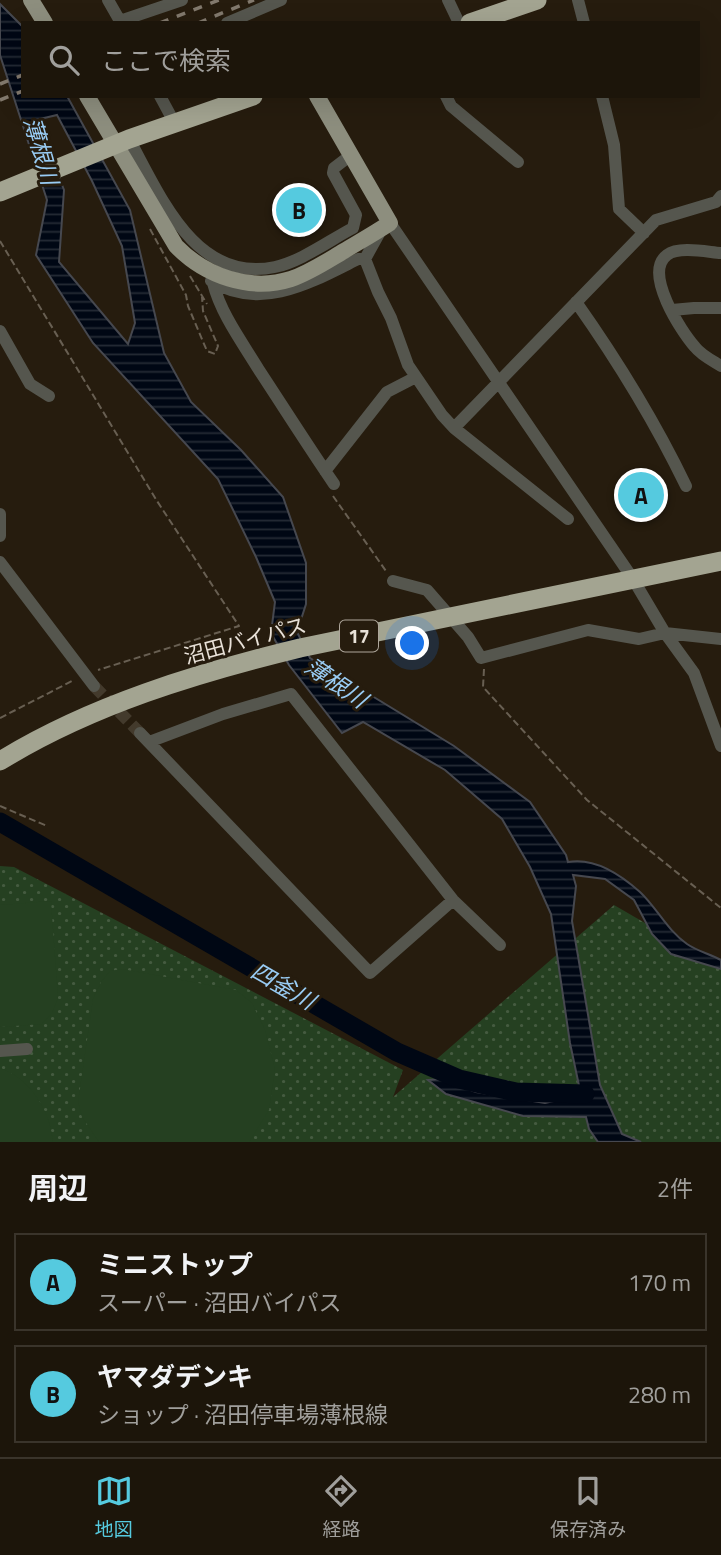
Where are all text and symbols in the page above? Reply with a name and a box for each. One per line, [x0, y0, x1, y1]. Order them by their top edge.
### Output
search box [21, 21, 700, 98]
icon: search [45, 41, 83, 79]
text: ここで検索 [101, 41, 231, 80]
water label: 薄根川 [15, 113, 69, 192]
pin: B [276, 184, 322, 236]
pin: A [618, 469, 664, 521]
street label: 沼田バイパス [180, 608, 310, 672]
road number: 17 [340, 621, 378, 652]
your location [395, 626, 429, 660]
water label: 薄根川 [298, 649, 377, 718]
water label: 四釜川 [245, 953, 324, 1019]
text: 周辺 [28, 1165, 88, 1211]
text: 2件 [657, 1171, 693, 1206]
text: ミニストップ [97, 1245, 253, 1284]
text: A [46, 1265, 60, 1300]
text: 170 m [628, 1265, 691, 1300]
text: スーパー · 沼田バイパス [97, 1285, 341, 1320]
text: ヤマダデンキ [97, 1357, 253, 1396]
text: B [46, 1377, 60, 1412]
text: 280 m [628, 1377, 691, 1412]
text: ショップ · 沼田停車場薄根線 [97, 1397, 388, 1432]
tab: 地図 [95, 1472, 133, 1543]
tab: 経路 [322, 1472, 360, 1543]
tab: 保存済み [550, 1472, 626, 1543]

